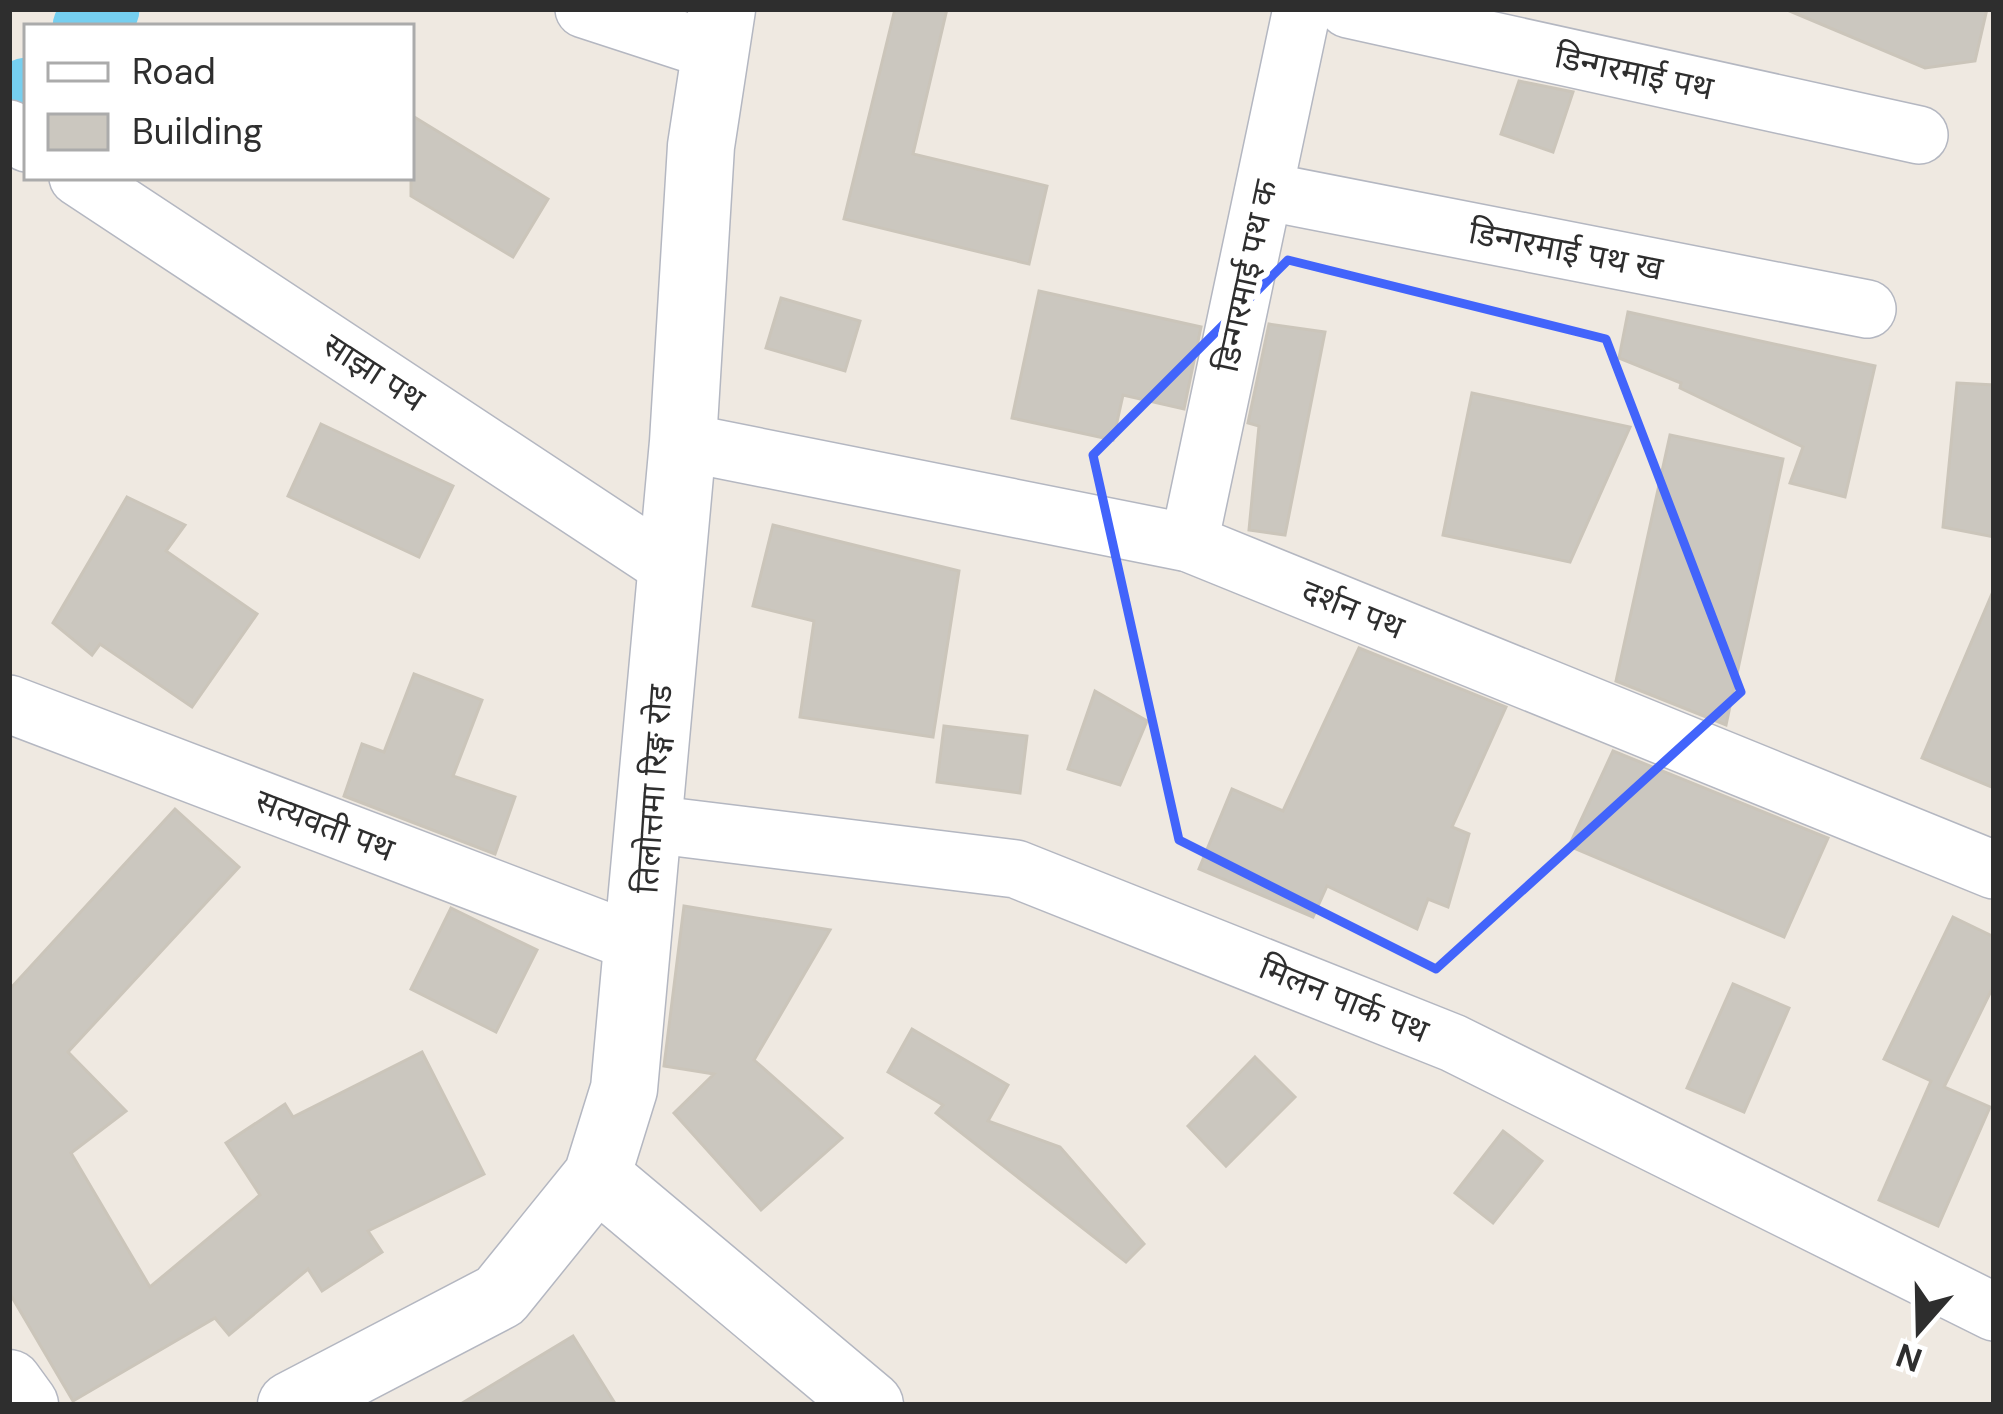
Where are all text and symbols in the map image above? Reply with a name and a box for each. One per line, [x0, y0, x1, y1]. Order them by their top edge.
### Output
legend [24, 24, 414, 180]
street label: डिन्गरमाई पथ [1551, 34, 1718, 110]
text: Road [132, 48, 216, 95]
text: Building [132, 108, 263, 155]
street label: डिन्गरमाई पथ क [1205, 176, 1287, 376]
street label: डिन्गरमाई पथ ख [1465, 210, 1668, 290]
street label: साझा पथ [315, 323, 434, 421]
street label: दर्शन पथ [1295, 569, 1411, 649]
street label: तिलोत्तमा रिङ्ग रोड [624, 683, 682, 895]
street label: सत्यवती पथ [249, 779, 401, 871]
street label: मिलन पार्क पथ [1253, 946, 1436, 1053]
north arrow [1859, 1270, 1979, 1390]
text: N [1890, 1333, 1928, 1382]

